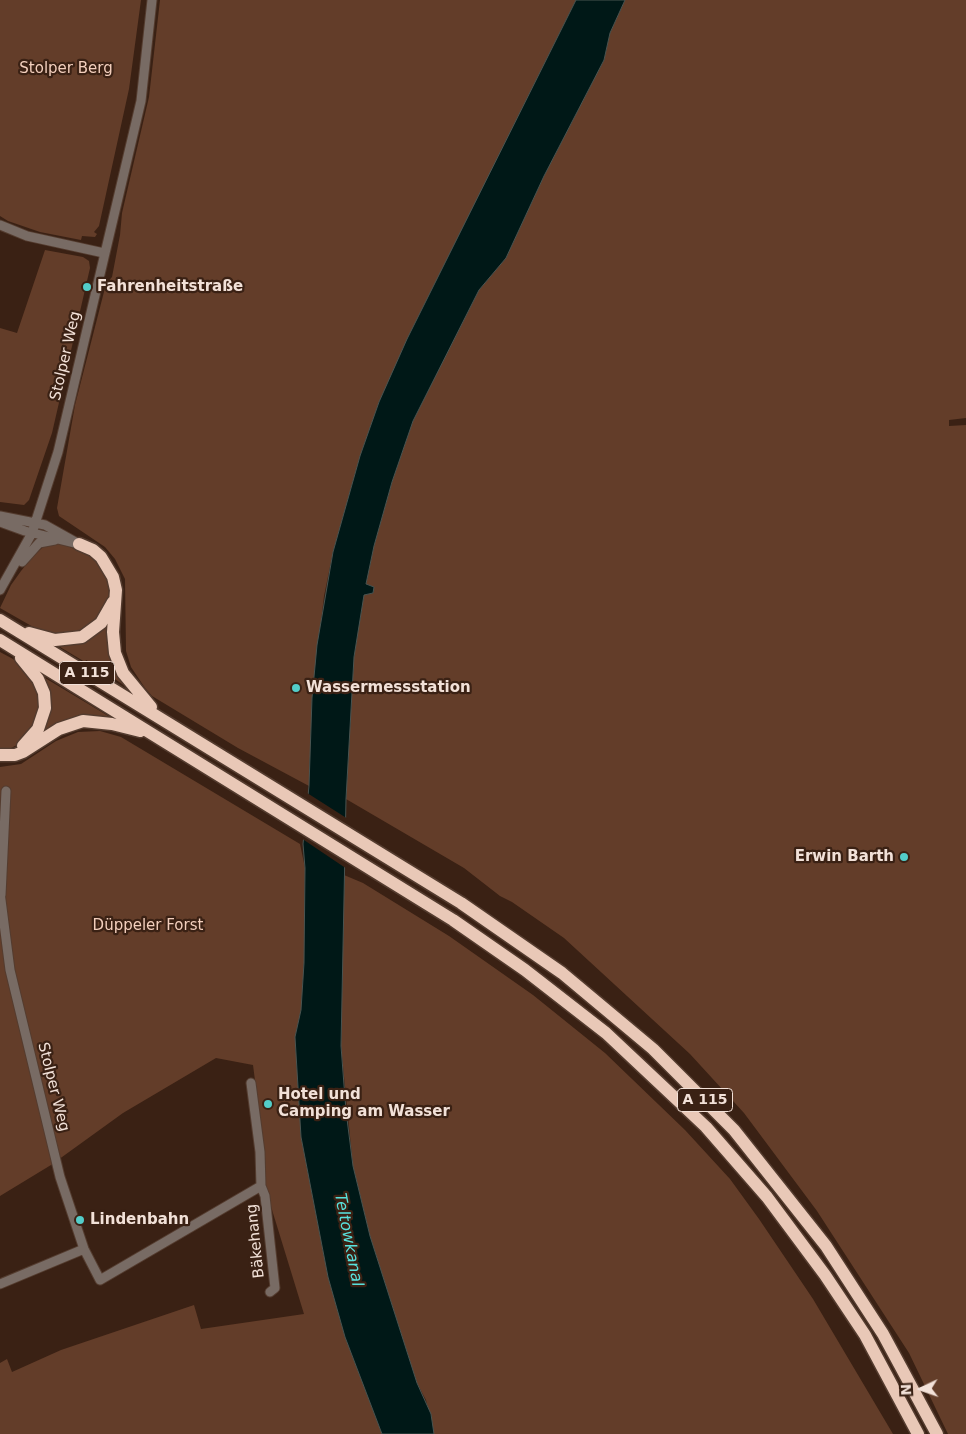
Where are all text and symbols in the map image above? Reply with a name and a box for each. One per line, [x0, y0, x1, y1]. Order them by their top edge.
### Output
park label: Stolper Berg [19, 60, 113, 78]
place label: Fahrenheitstraße [97, 278, 243, 296]
marker: Fahrenheitstraße [81, 281, 93, 293]
street label: Stolper Weg [47, 310, 85, 402]
road number: A 115 [59, 661, 114, 684]
place label: Wassermessstation [306, 679, 471, 697]
marker: Wassermessstation [290, 682, 302, 694]
place label: Erwin Barth [795, 848, 894, 866]
marker: Erwin Barth [898, 851, 910, 863]
park label: Düppeler Forst [93, 917, 203, 935]
street label: Stolper Weg [33, 1041, 73, 1133]
place label: Hotel und Camping am Wasser [278, 1086, 450, 1121]
road number: A 115 [678, 1088, 732, 1112]
marker: Hotel und Camping am Wasser [262, 1098, 274, 1110]
water label: Teltowkanal [330, 1192, 366, 1288]
street label: Bäkehang [243, 1203, 269, 1279]
place label: Lindenbahn [90, 1211, 189, 1229]
marker: Lindenbahn [74, 1214, 86, 1226]
north arrow [896, 1364, 946, 1414]
text: N [898, 1384, 914, 1396]

